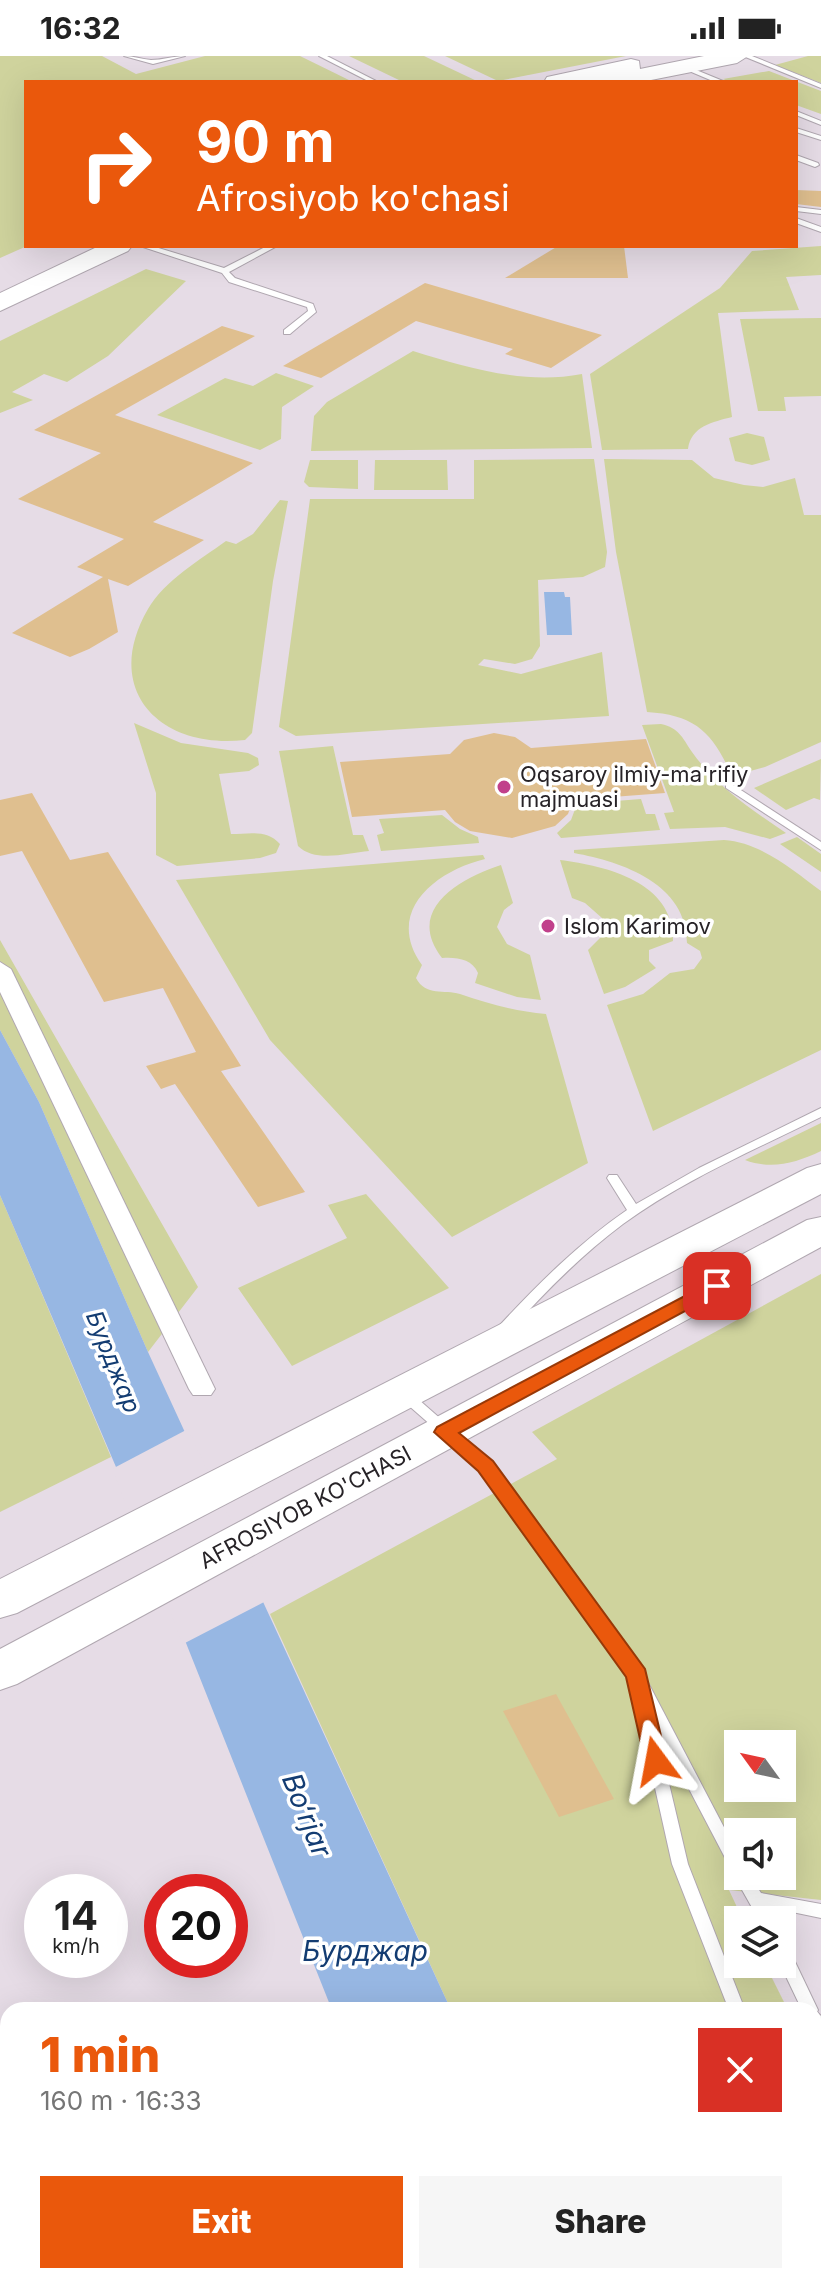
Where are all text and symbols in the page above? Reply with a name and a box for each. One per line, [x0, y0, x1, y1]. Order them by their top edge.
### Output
text: 16:32 [40, 10, 121, 46]
text: 90 m [196, 108, 335, 176]
icon: right [64, 112, 168, 216]
text: Afrosiyob ko'chasi [196, 176, 510, 220]
place label: Oqsaroy ilmiy-ma'rifiy majmuasi [520, 761, 748, 812]
marker: Oqsaroy ilmiy-ma'rifiy majmuasi [495, 778, 513, 796]
place label: Islom Karimov [564, 913, 711, 939]
marker: Islom Karimov [539, 917, 557, 935]
pin [683, 1252, 751, 1320]
icon: arrive [695, 1264, 739, 1308]
water label: Бурджар [80, 1306, 147, 1417]
street label: AFROSIYOB KO'CHASI [195, 1440, 415, 1574]
position arrow [614, 1719, 698, 1803]
north arrow [724, 1730, 796, 1802]
map controls [724, 1730, 796, 1978]
water label: Bo‘rjar [275, 1768, 340, 1863]
button: sound [724, 1818, 796, 1890]
speed limit sign: 20 [144, 1874, 248, 1978]
text: 14 [54, 1891, 98, 1940]
button: layers [724, 1906, 796, 1978]
text: km/h [52, 1934, 100, 1958]
water label: Бурджар [302, 1934, 428, 1968]
text: 1 min [40, 2025, 160, 2084]
button: close [698, 2028, 782, 2112]
text: 160 m · 16:33 [40, 2085, 202, 2116]
button: Exit [40, 2176, 403, 2268]
button: Share [419, 2176, 782, 2268]

